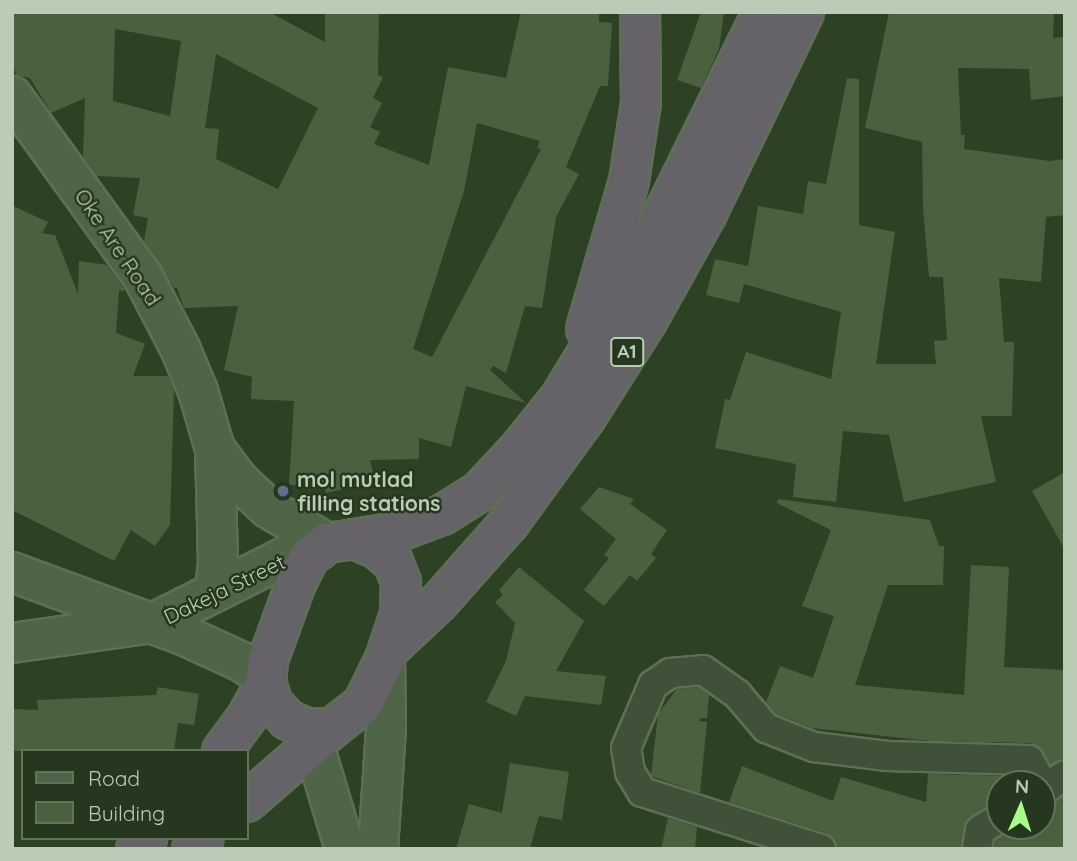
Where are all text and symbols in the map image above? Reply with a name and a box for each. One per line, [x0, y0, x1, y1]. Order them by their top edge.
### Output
street label: Oke Are Road [70, 184, 166, 310]
road number: A1 [610, 336, 644, 368]
place label: mol mutlad filling stations [297, 466, 440, 516]
marker: mol mutlad filling stations [275, 483, 291, 499]
street label: Dakeja Street [159, 549, 289, 629]
legend [21, 749, 248, 840]
text: Road [88, 765, 140, 791]
north arrow [986, 770, 1056, 840]
text: N [1014, 774, 1030, 798]
text: Building [88, 800, 165, 826]

